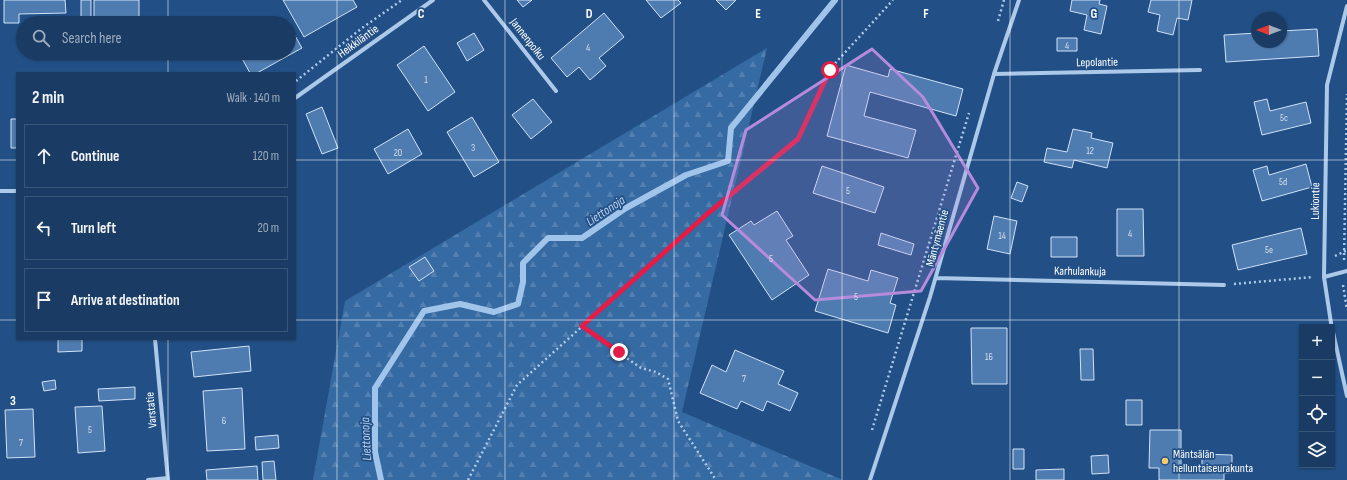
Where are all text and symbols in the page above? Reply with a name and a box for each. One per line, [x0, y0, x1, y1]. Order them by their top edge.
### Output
text: C [418, 6, 425, 22]
text: D [586, 6, 593, 22]
text: E [755, 6, 761, 22]
text: F [923, 6, 929, 22]
text: G [1091, 6, 1098, 22]
north arrow [1251, 12, 1287, 48]
street label: Jannenpolku [506, 15, 549, 63]
search box [16, 16, 296, 60]
street label: Heikkiläntie [335, 21, 382, 61]
icon: search [30, 27, 52, 49]
text: Search here [62, 29, 122, 48]
house number: 4 [1065, 40, 1069, 52]
house number: 4 [586, 42, 590, 54]
street label: Lepolantie [1076, 55, 1118, 70]
route start [821, 61, 839, 79]
house number: 1 [424, 74, 428, 86]
text: 2 min [32, 88, 64, 108]
text: Walk · 140 m [227, 90, 280, 106]
house number: 5c [1280, 112, 1288, 124]
house number: 3 [471, 142, 475, 154]
icon: ahead [33, 145, 55, 167]
house number: 12 [1086, 145, 1094, 157]
text: Continue [71, 147, 120, 166]
house number: 20 [394, 147, 402, 159]
text: 120 m [253, 148, 279, 164]
house number: 5d [1279, 176, 1287, 188]
street label: Lukiontie [1308, 182, 1323, 220]
house number: 5 [846, 185, 850, 197]
water label: Liettonoja [583, 192, 629, 230]
street label: Mäntymäentie [923, 208, 952, 268]
icon: left [33, 217, 55, 239]
text: Turn left [71, 219, 116, 238]
text: 20 m [257, 220, 279, 236]
house number: 4 [1128, 228, 1132, 240]
house number: 14 [998, 230, 1006, 242]
house number: 5e [1265, 244, 1273, 256]
house number: 5 [769, 253, 773, 265]
street label: Karhulankuja [1054, 264, 1106, 279]
icon: arrive [33, 289, 55, 311]
text: Arrive at destination [71, 291, 180, 310]
house number: 5 [854, 291, 858, 303]
map controls [1299, 324, 1335, 468]
button: + [1299, 324, 1335, 360]
route end [610, 343, 628, 361]
house number: 16 [985, 351, 993, 363]
button: − [1299, 360, 1335, 396]
house number: 7 [742, 373, 746, 385]
street label: Varstatie [142, 391, 161, 429]
text: 3 [10, 393, 16, 409]
button: locate [1299, 396, 1335, 432]
house number: 6 [222, 415, 226, 427]
water label: Liettonoja [357, 416, 375, 461]
house number: 5 [88, 424, 92, 436]
button: layers [1299, 432, 1335, 468]
house number: 7 [19, 437, 23, 449]
place label: Mäntsälän helluntaiseurakunta [1173, 447, 1254, 476]
marker: Mäntsälän helluntaiseurakunta [1160, 456, 1170, 466]

